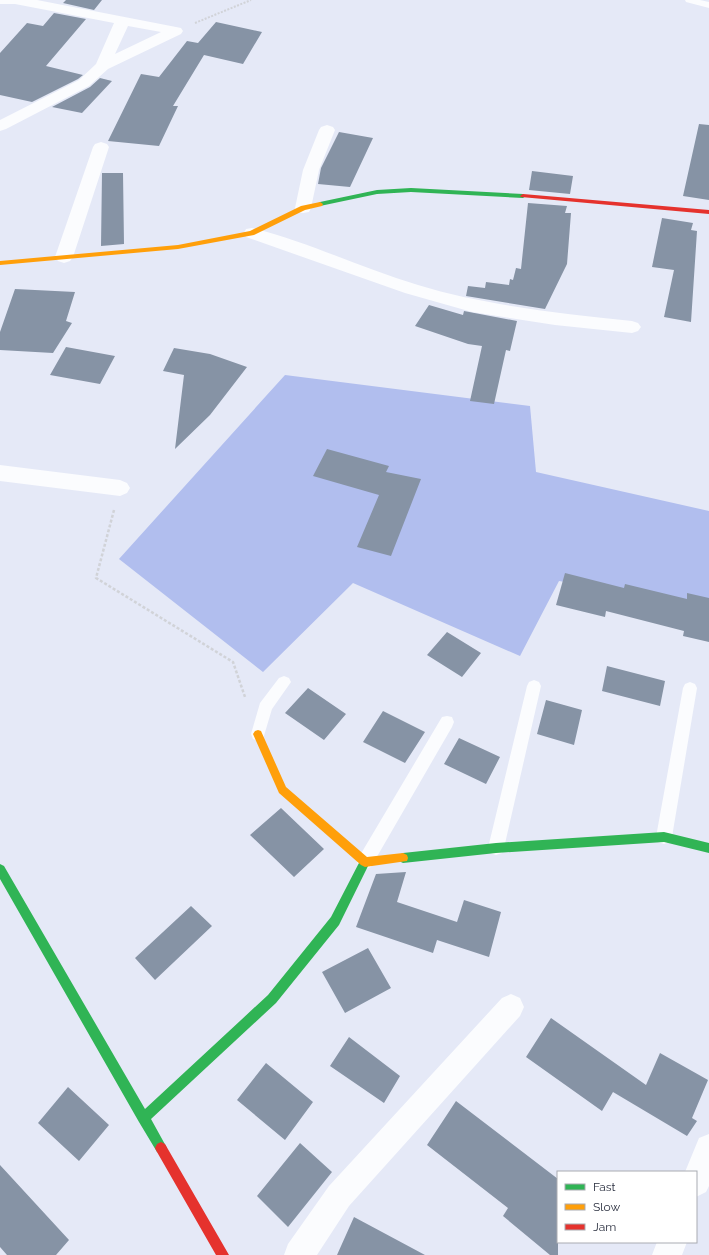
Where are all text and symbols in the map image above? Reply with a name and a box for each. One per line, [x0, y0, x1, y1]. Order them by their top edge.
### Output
legend [557, 1171, 697, 1243]
text: Fast [593, 1180, 616, 1194]
text: Slow [593, 1200, 620, 1214]
text: Jam [593, 1220, 616, 1234]

